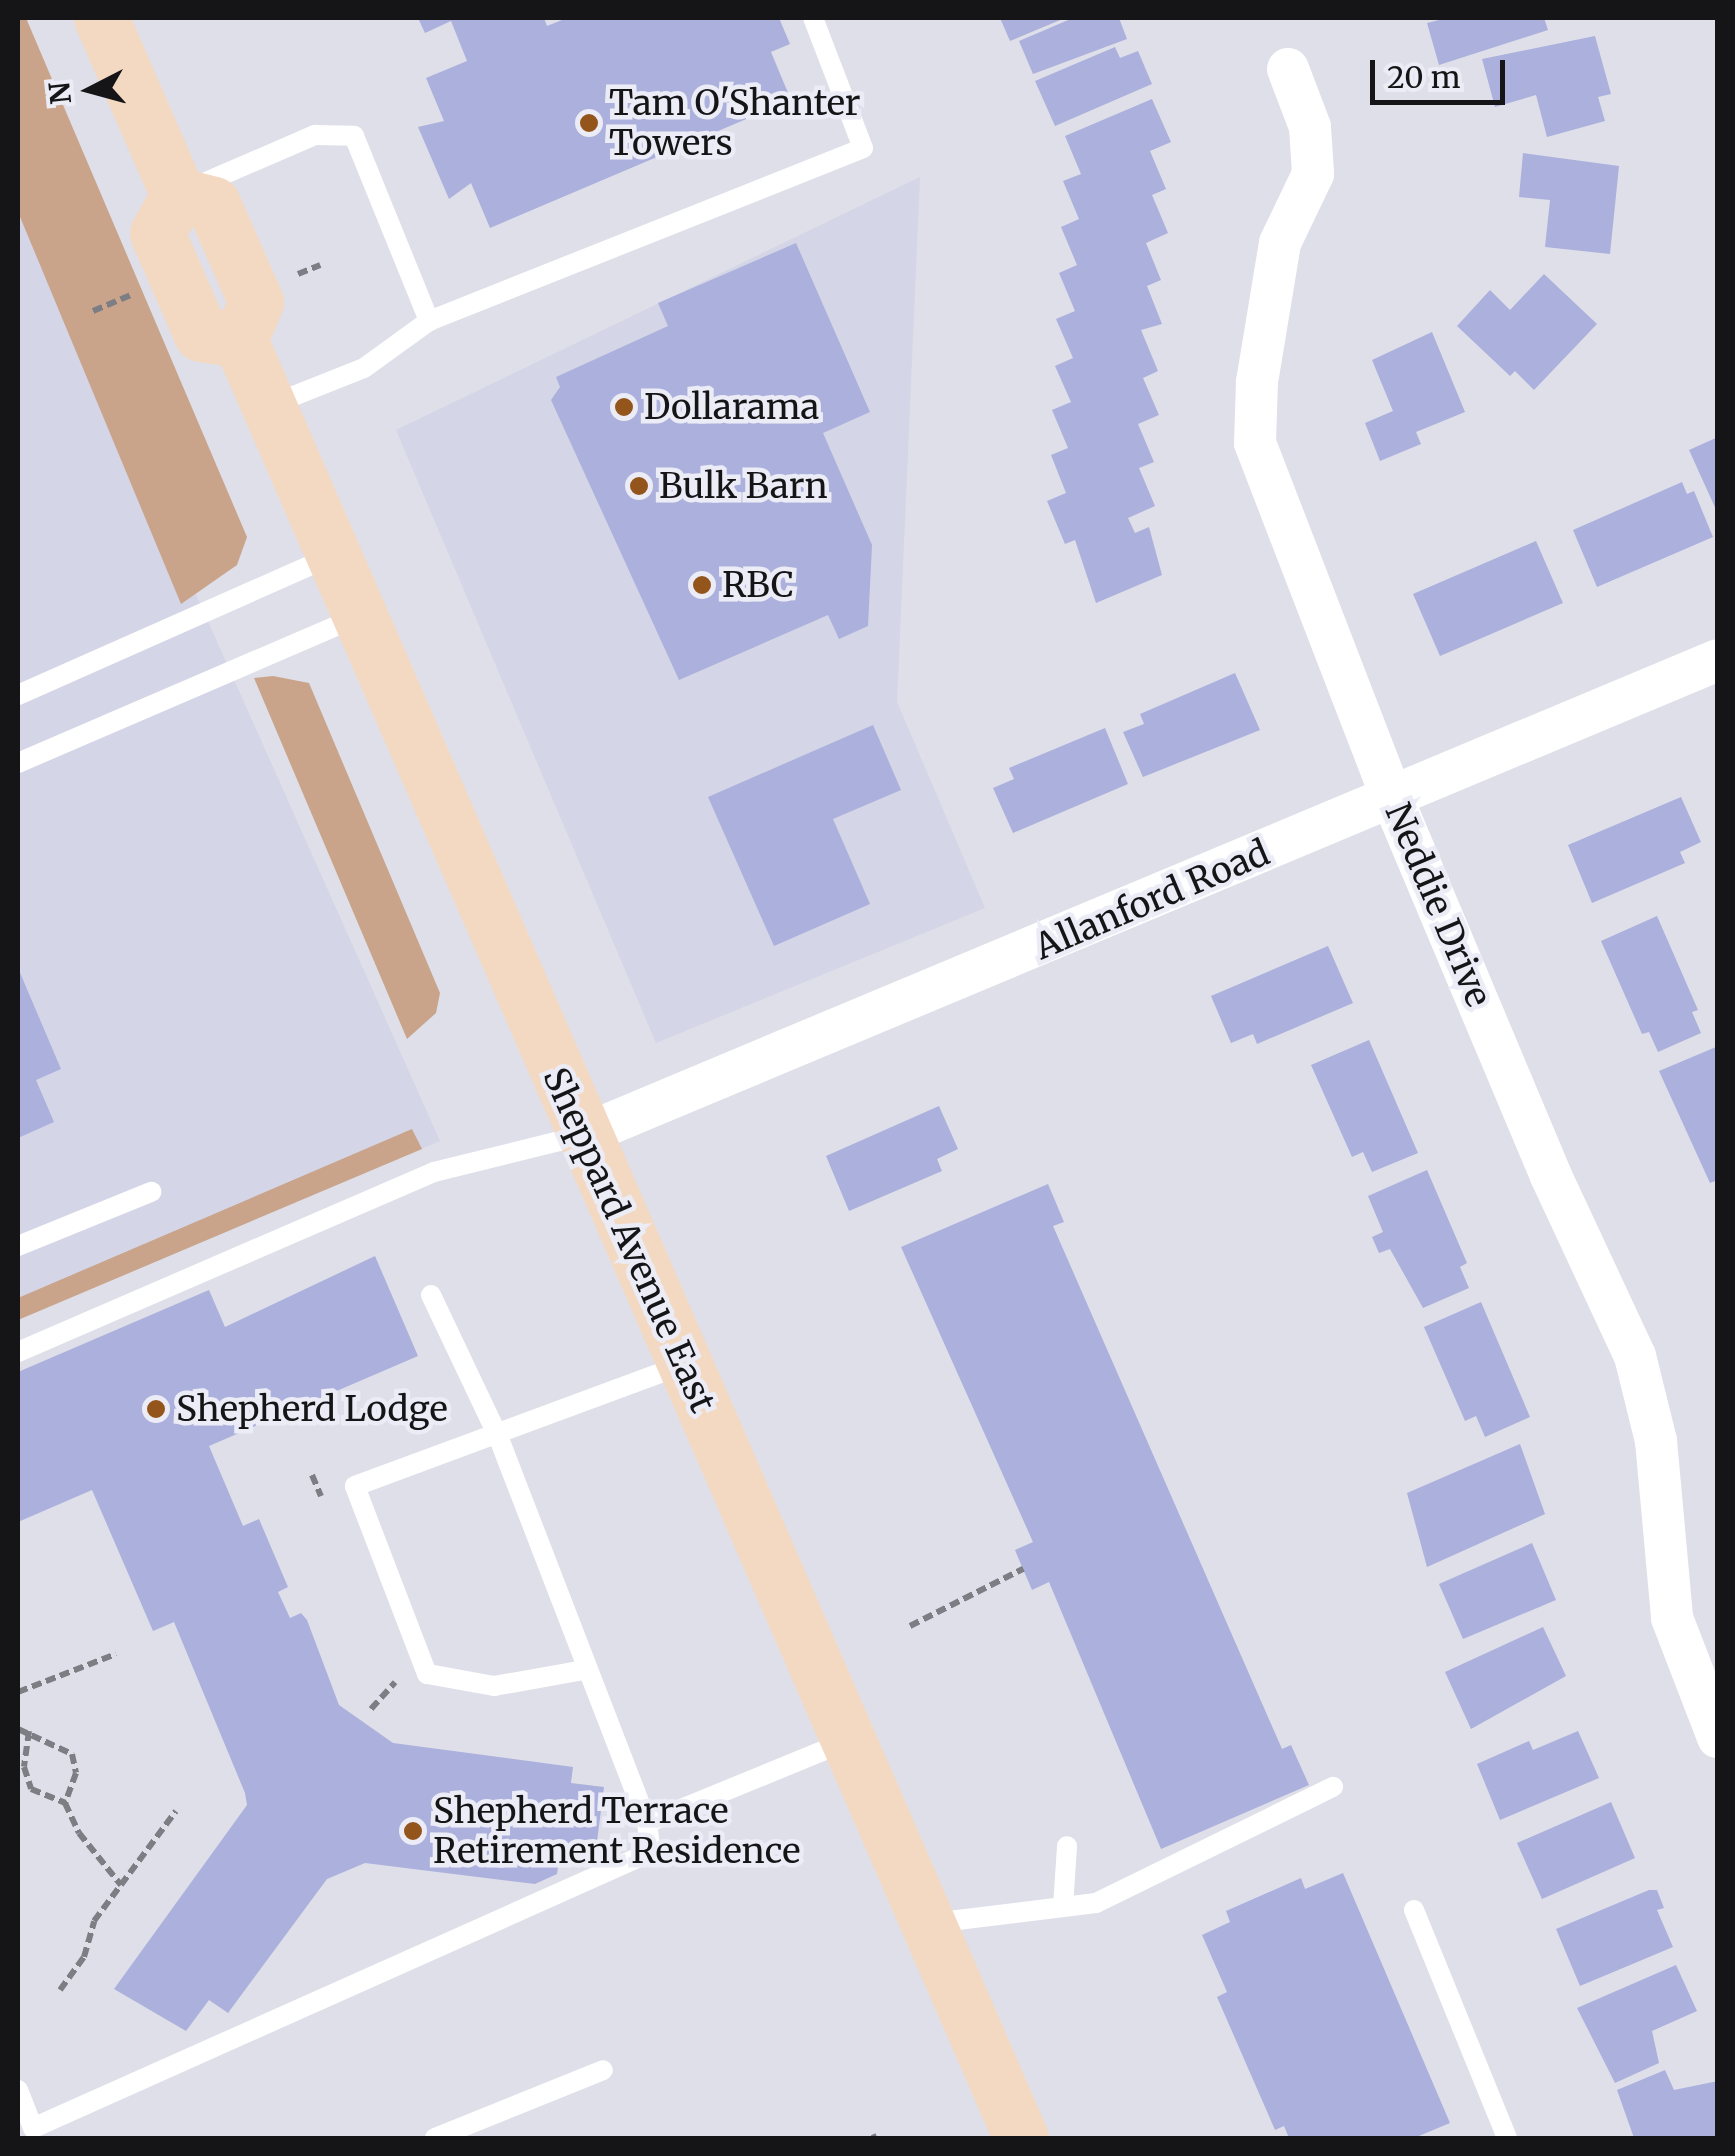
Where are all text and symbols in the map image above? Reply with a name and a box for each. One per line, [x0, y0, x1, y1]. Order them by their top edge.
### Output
north arrow [40, 40, 140, 140]
scale bar [1375, 40, 1510, 102]
text: 20 m [1387, 58, 1460, 96]
text: N [41, 80, 79, 106]
place label: Tam O'Shanter Towers [609, 82, 861, 164]
marker: Tam O'Shanter Towers [578, 112, 600, 134]
place label: Dollarama [644, 386, 819, 428]
marker: Dollarama [613, 396, 635, 418]
place label: Bulk Barn [659, 465, 828, 507]
marker: Bulk Barn [628, 475, 650, 497]
place label: RBC [722, 564, 794, 606]
marker: RBC [691, 574, 713, 596]
street label: Neddie Drive [1376, 797, 1500, 1013]
street label: Allanford Road [1028, 832, 1276, 968]
street label: Sheppard Avenue East [534, 1061, 724, 1419]
place label: Shepherd Lodge [176, 1388, 448, 1430]
marker: Shepherd Lodge [145, 1398, 167, 1420]
place label: Shepherd Terrace Retirement Residence [433, 1790, 800, 1872]
marker: Shepherd Terrace Retirement Residence [402, 1820, 424, 1842]

